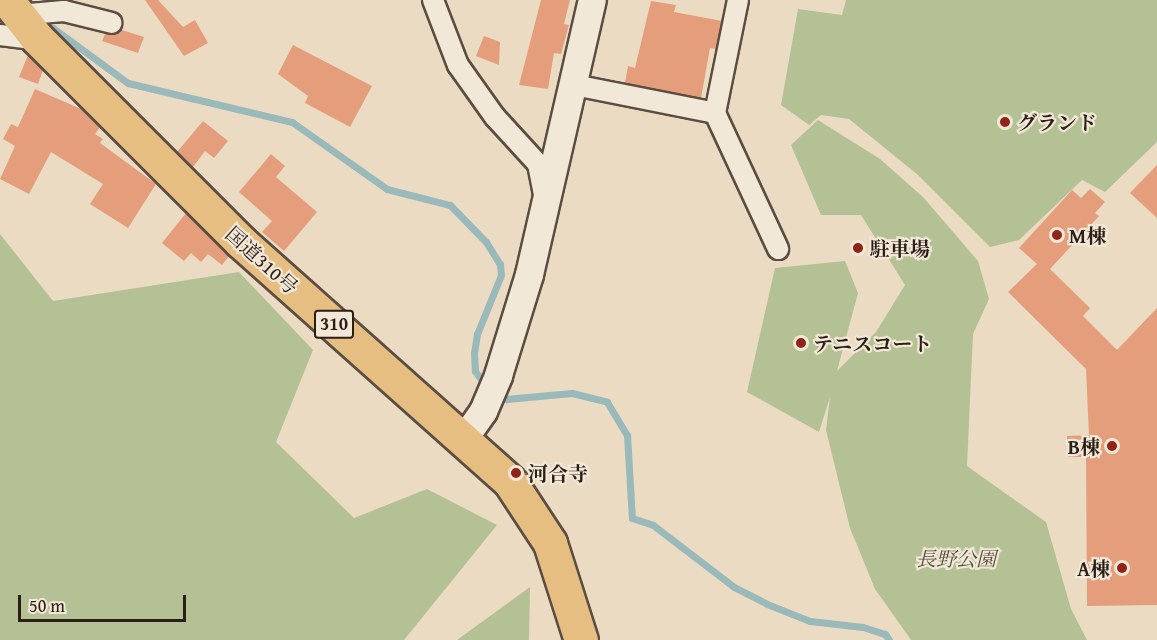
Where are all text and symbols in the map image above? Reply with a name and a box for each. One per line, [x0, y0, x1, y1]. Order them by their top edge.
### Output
place label: グランド [1017, 110, 1097, 134]
marker: グランド [998, 115, 1012, 129]
street label: 国道310号 [221, 221, 303, 299]
place label: M棟 [1069, 223, 1106, 247]
marker: M棟 [1050, 228, 1064, 242]
place label: 駐車場 [870, 236, 930, 260]
marker: 駐車場 [851, 241, 865, 255]
road number: 310 [313, 309, 355, 339]
place label: テニスコート [813, 331, 933, 355]
marker: テニスコート [794, 336, 808, 350]
place label: B棟 [1068, 434, 1100, 458]
marker: B棟 [1105, 439, 1119, 453]
place label: 河合寺 [528, 461, 588, 485]
marker: 河合寺 [509, 466, 523, 480]
park label: 長野公園 [916, 546, 996, 570]
place label: A棟 [1077, 556, 1110, 580]
marker: A棟 [1115, 561, 1129, 575]
scale bar [21, 583, 189, 621]
text: 50 m [29, 592, 65, 619]

